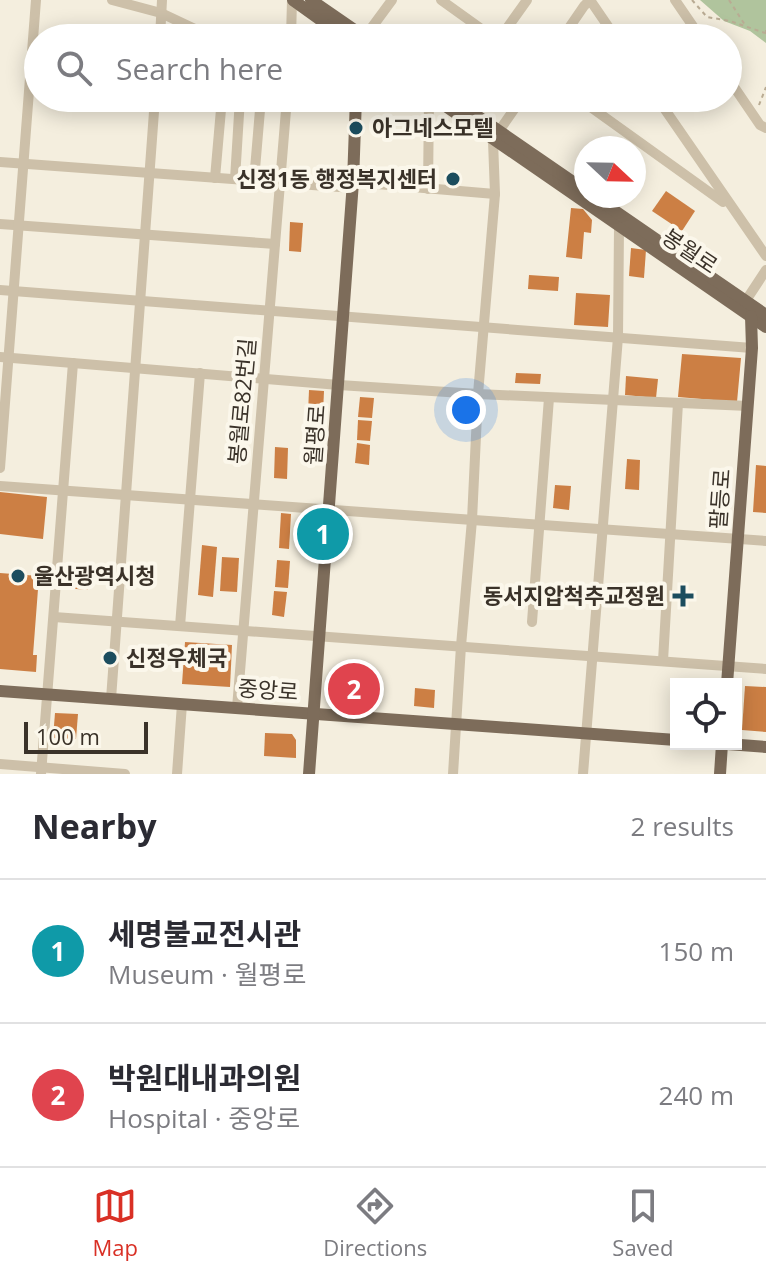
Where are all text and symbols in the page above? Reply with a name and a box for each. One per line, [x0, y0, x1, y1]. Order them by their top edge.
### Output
search box [24, 24, 742, 112]
icon: search [52, 46, 96, 90]
text: Search here [116, 48, 283, 89]
place label: 아그네스모텔 [372, 112, 493, 142]
marker: 아그네스모텔 [347, 119, 365, 137]
north arrow [574, 136, 646, 208]
place label: 신정1동 행정복지센터 [237, 163, 437, 193]
marker: 신정1동 행정복지센터 [444, 170, 462, 188]
street label: 봉월로 [657, 221, 724, 280]
street label: 봉월로82번길 [221, 337, 261, 465]
your location [446, 390, 486, 430]
street label: 월평로 [297, 404, 331, 466]
street label: 팔등로 [702, 468, 736, 530]
pin: 1 [297, 504, 349, 564]
place label: 울산광역시청 [34, 560, 155, 590]
marker: 울산광역시청 [9, 567, 27, 585]
place label: 동서지압척추교정원 [483, 580, 665, 610]
marker: 동서지압척추교정원 [672, 585, 694, 607]
place label: 신정우체국 [126, 642, 227, 672]
marker: 신정우체국 [101, 649, 119, 667]
pin: 2 [328, 659, 380, 719]
street label: 중앙로 [237, 672, 299, 706]
map controls [670, 678, 742, 750]
button: locate [670, 678, 742, 750]
scale bar [24, 718, 148, 754]
text: 100 m [36, 721, 100, 751]
text: Nearby [32, 803, 157, 849]
text: 2 results [631, 808, 734, 844]
text: 세명불교전시관 [108, 913, 301, 954]
text: 1 [51, 933, 65, 969]
text: 150 m [659, 933, 734, 969]
text: Museum · 월평로 [108, 956, 306, 992]
text: 박원대내과의원 [108, 1057, 301, 1098]
text: 2 [51, 1077, 65, 1113]
text: 240 m [659, 1077, 734, 1113]
text: Hospital · 중앙로 [108, 1100, 300, 1136]
tab: Map [93, 1184, 138, 1262]
tab: Directions [323, 1184, 427, 1262]
tab: Saved [612, 1184, 673, 1262]

